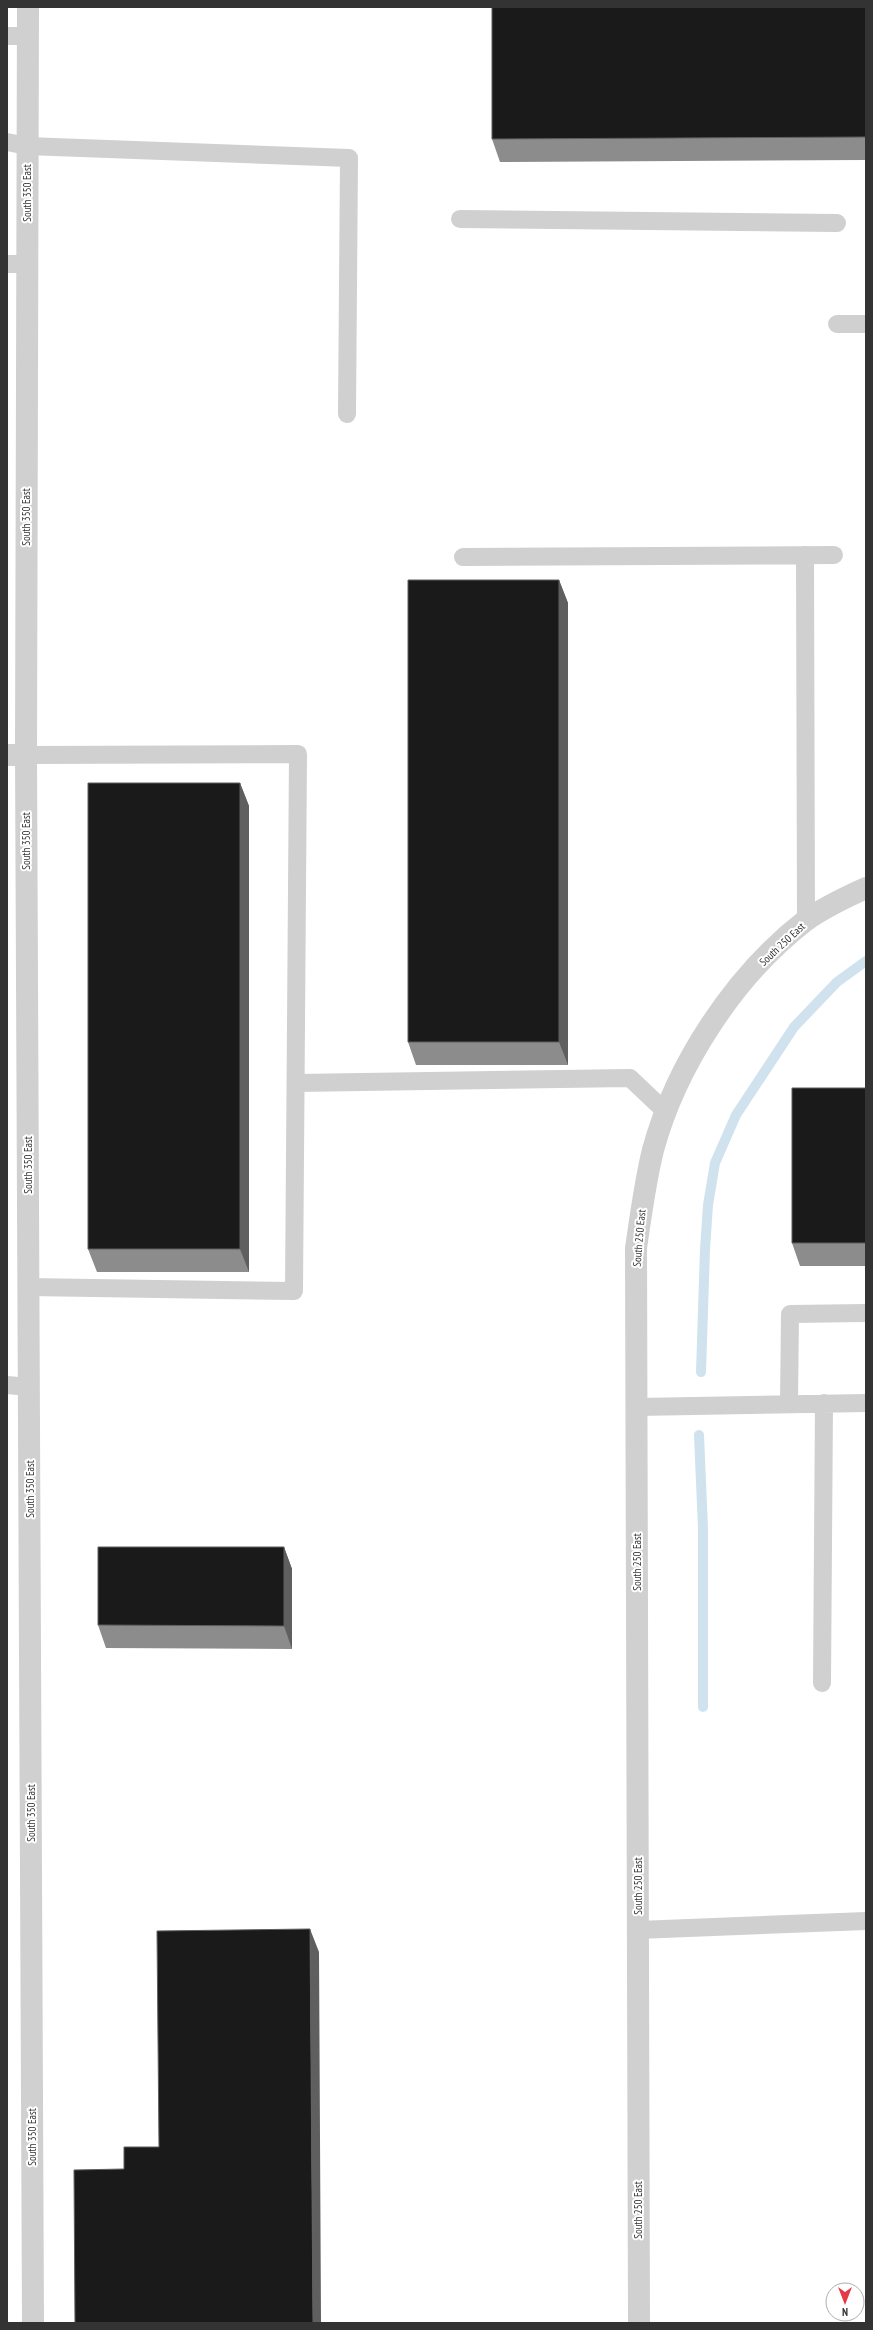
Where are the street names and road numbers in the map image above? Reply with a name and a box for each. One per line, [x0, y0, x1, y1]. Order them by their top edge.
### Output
street label: South 350 East [20, 164, 34, 222]
street label: South 350 East [19, 488, 33, 546]
street label: South 350 East [19, 812, 33, 870]
street label: South 250 East [756, 919, 808, 969]
street label: South 350 East [21, 1136, 35, 1194]
street label: South 250 East [630, 1209, 648, 1267]
street label: South 350 East [23, 1460, 37, 1518]
street label: South 250 East [630, 1533, 644, 1591]
street label: South 350 East [24, 1784, 38, 1842]
street label: South 250 East [631, 1857, 645, 1915]
street label: South 350 East [25, 2108, 39, 2166]
street label: South 250 East [631, 2181, 645, 2239]

